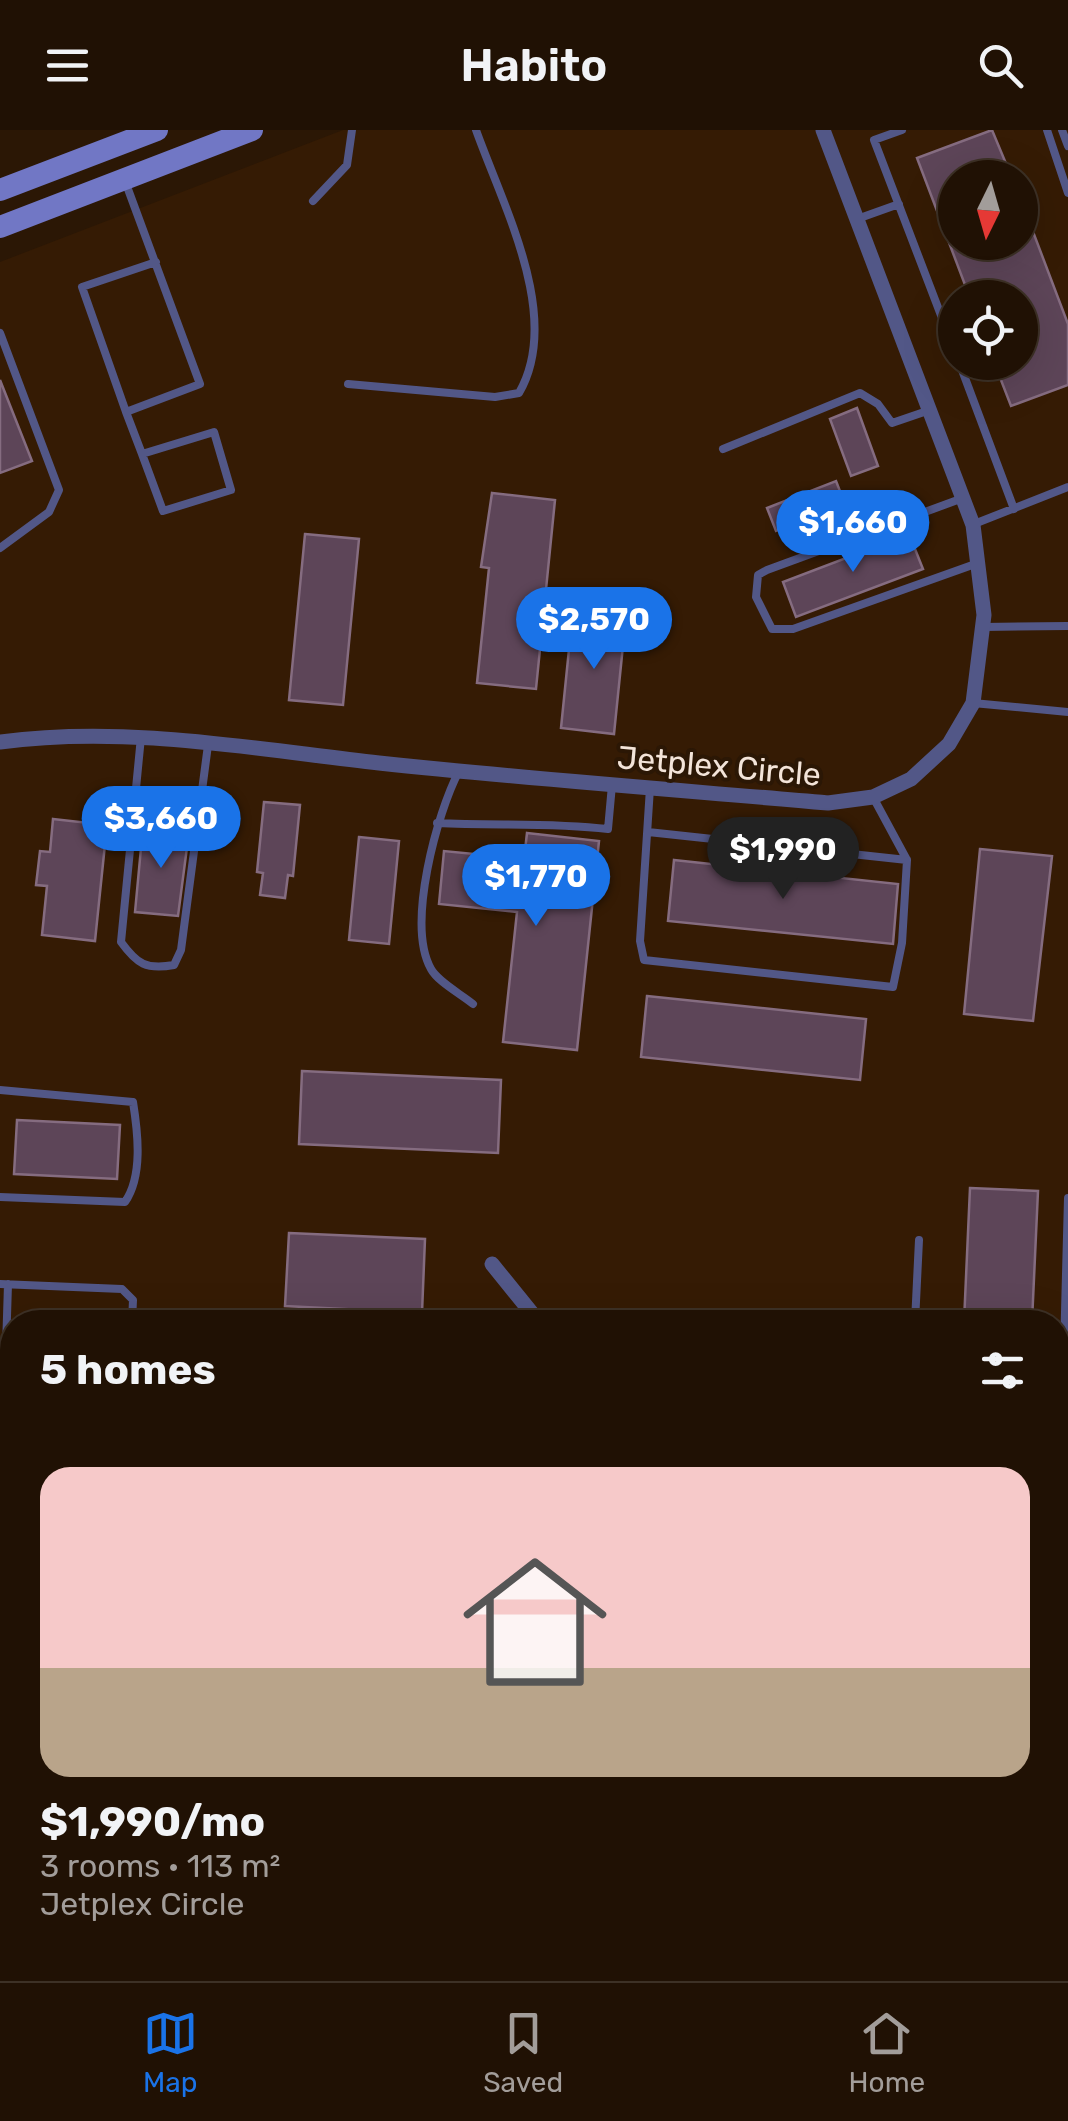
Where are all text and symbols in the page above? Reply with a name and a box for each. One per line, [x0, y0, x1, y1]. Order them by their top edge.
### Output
icon: menu [40, 38, 95, 93]
icon: search [973, 38, 1028, 93]
text: Habito [461, 39, 607, 92]
north arrow [938, 160, 1038, 260]
map controls [938, 160, 1038, 380]
button: locate [938, 280, 1038, 380]
pin: $1,660 [772, 490, 934, 575]
text: $1,660 [798, 503, 908, 541]
pin: $2,570 [513, 587, 675, 672]
text: $2,570 [538, 600, 650, 638]
street label: Jetplex Circle [616, 738, 822, 794]
pin: $3,660 [80, 786, 242, 871]
text: $3,660 [104, 799, 218, 837]
pin: $1,990 [702, 817, 864, 902]
text: $1,990 [729, 830, 837, 868]
pin: $1,770 [455, 844, 617, 929]
text: $1,770 [484, 857, 588, 895]
icon: filters [975, 1343, 1030, 1398]
text: 5 homes [40, 1345, 216, 1395]
icon: home [445, 1532, 625, 1712]
text: $1,990/mo [40, 1797, 265, 1847]
text: 3 rooms · 113 m² [40, 1847, 281, 1885]
text: Jetplex Circle [40, 1885, 244, 1923]
tab: Map [143, 2006, 198, 2099]
tab: Saved [483, 2006, 563, 2099]
tab: Home [849, 2006, 925, 2099]

